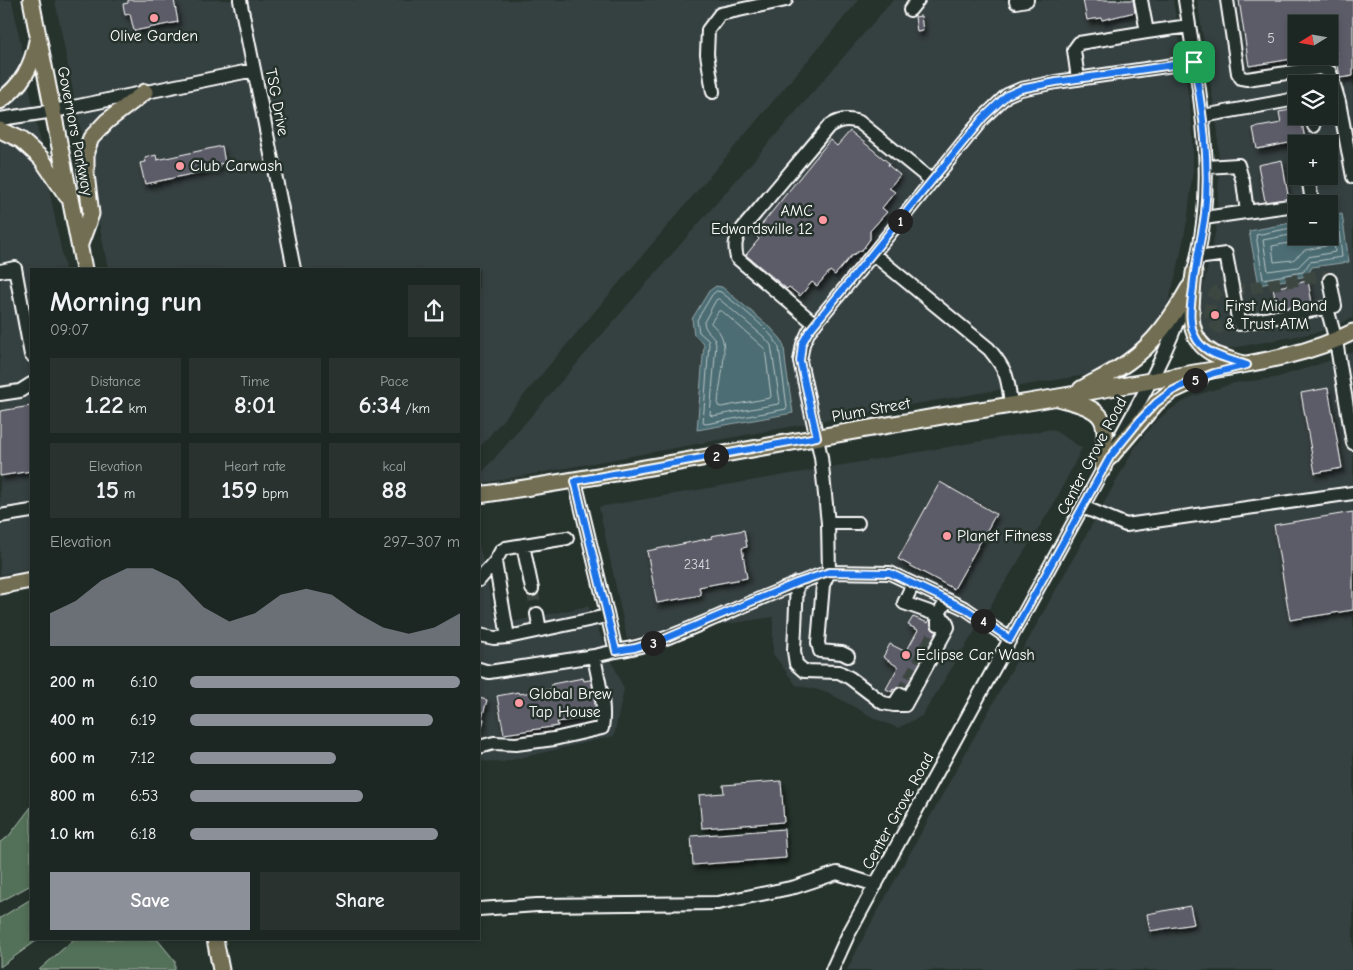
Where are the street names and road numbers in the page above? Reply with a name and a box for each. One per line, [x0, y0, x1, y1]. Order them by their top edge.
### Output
street label: Governors Parkway [54, 65, 97, 198]
street label: TSG Drive [262, 67, 292, 137]
street label: Plum Street [830, 394, 912, 426]
street label: Center Grove Road [1053, 394, 1131, 518]
street label: Center Grove Road [858, 750, 938, 872]

